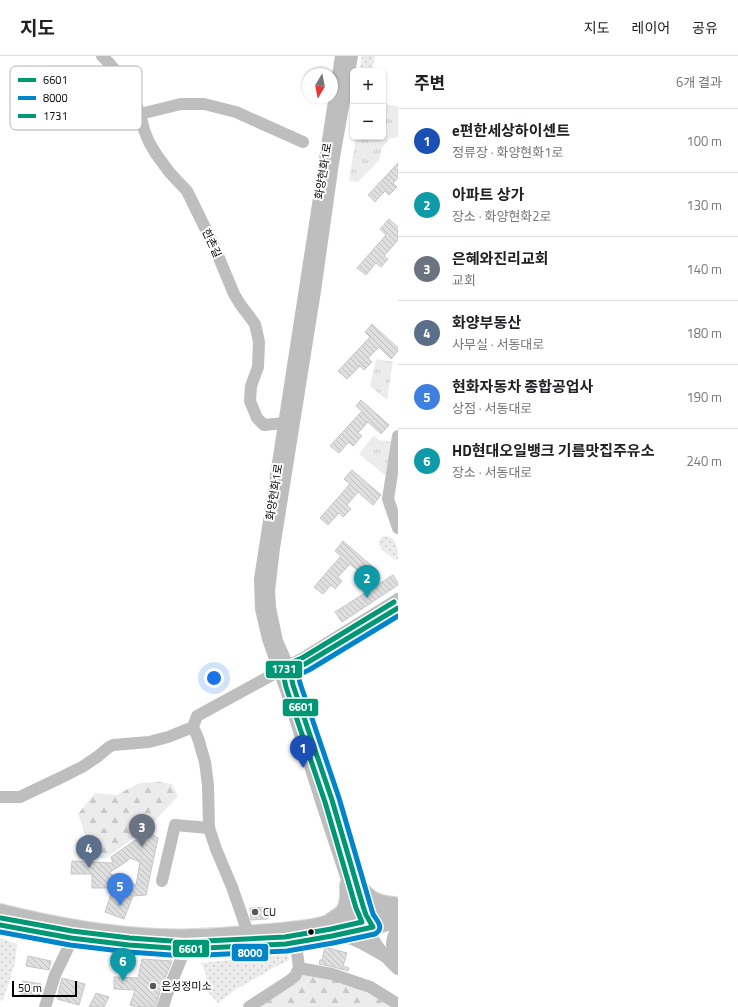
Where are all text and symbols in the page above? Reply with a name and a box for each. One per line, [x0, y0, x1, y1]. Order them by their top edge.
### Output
text: 지도 [20, 13, 55, 42]
text: 지도 [584, 17, 610, 38]
text: 레이어 [632, 17, 670, 38]
text: 공유 [692, 17, 718, 38]
legend [10, 66, 142, 130]
north arrow [302, 68, 338, 104]
map controls [350, 68, 386, 140]
button: + [350, 68, 386, 104]
text: 주변 [414, 70, 445, 96]
text: 6601 [43, 72, 68, 88]
text: 6개 결과 [676, 72, 722, 92]
text: 8000 [43, 90, 68, 106]
button: − [350, 104, 386, 140]
text: 1731 [43, 108, 68, 124]
text: e편한세상하이센트 [452, 119, 570, 142]
text: 1 [423, 131, 431, 151]
text: 100 m [686, 131, 722, 151]
street label: 화양현화1로 [311, 142, 335, 200]
text: 정류장 · 화양현화1로 [452, 142, 564, 162]
text: 아파트 상가 [452, 183, 524, 206]
text: 2 [423, 195, 431, 215]
text: 130 m [686, 195, 722, 215]
text: 장소 · 화양현화2로 [452, 206, 552, 226]
street label: 한촌길 [198, 226, 226, 260]
text: 은혜와진리교회 [452, 247, 549, 270]
text: 3 [423, 259, 431, 279]
text: 140 m [686, 259, 722, 279]
text: 교회 [452, 270, 476, 290]
text: 화양부동산 [452, 311, 521, 334]
text: 4 [423, 323, 431, 343]
text: 180 m [686, 323, 722, 343]
text: 사무실 · 서동대로 [452, 334, 544, 354]
text: 현화자동차 종합공업사 [452, 375, 593, 398]
text: 5 [423, 387, 431, 407]
text: 190 m [686, 387, 722, 407]
text: 상점 · 서동대로 [452, 398, 532, 418]
text: HD현대오일뱅크 기름맛집주유소 [452, 439, 654, 462]
text: 6 [423, 451, 431, 471]
text: 240 m [686, 451, 722, 471]
text: 장소 · 서동대로 [452, 462, 532, 482]
street label: 화양현화1로 [262, 463, 286, 521]
pin: 2 [354, 565, 380, 598]
line badge: 1731 [265, 660, 303, 679]
text: 1731 [272, 661, 296, 677]
your location [204, 668, 224, 688]
line badge: 6601 [282, 698, 319, 717]
text: 6601 [289, 699, 313, 715]
pin: 1 [290, 735, 316, 768]
pin: 3 [129, 814, 155, 847]
pin: 4 [76, 835, 102, 868]
pin: 5 [107, 873, 133, 906]
place label: CU [263, 904, 276, 920]
marker: CU [250, 907, 260, 917]
unlabelled marker [306, 927, 316, 937]
line badge: 6601 [172, 939, 210, 958]
text: 6601 [179, 941, 203, 957]
line badge: 8000 [231, 943, 269, 962]
text: 8000 [238, 945, 262, 961]
pin: 6 [110, 948, 136, 981]
place label: 은성정미소 [161, 978, 212, 994]
scale bar [12, 979, 77, 998]
text: 50 m [18, 980, 42, 996]
marker: 은성정미소 [148, 981, 158, 991]

